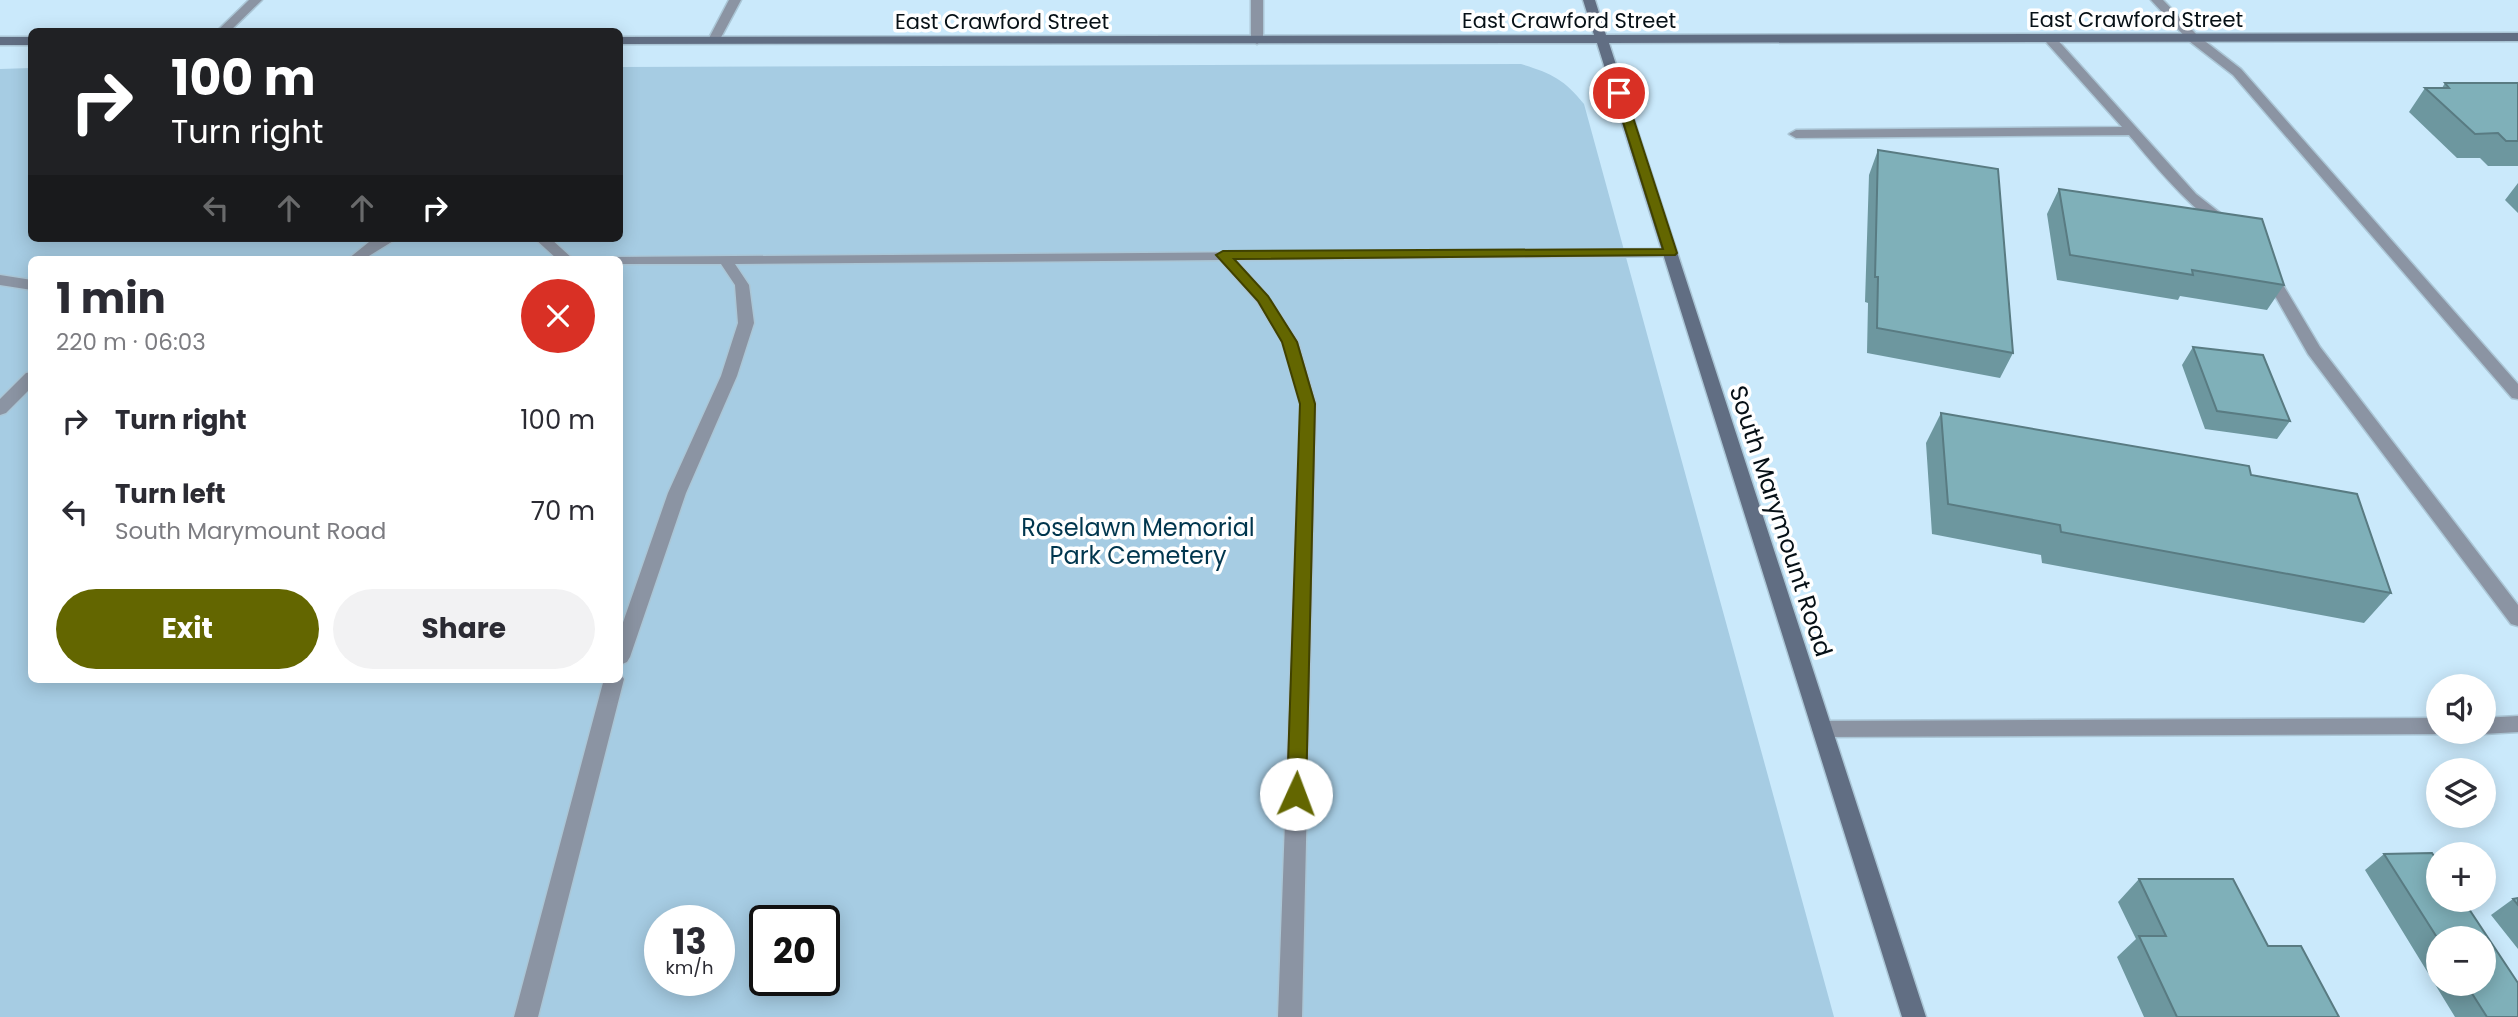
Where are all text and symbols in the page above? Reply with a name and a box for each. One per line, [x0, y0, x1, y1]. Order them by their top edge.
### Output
street label: East Crawford Street [2029, 5, 2243, 34]
street label: East Crawford Street [1462, 6, 1676, 35]
street label: East Crawford Street [895, 7, 1109, 36]
text: 100 m [171, 44, 316, 112]
icon: right [56, 56, 147, 147]
pin [1589, 63, 1649, 123]
icon: arrive [1600, 74, 1638, 112]
text: Turn right [171, 109, 323, 154]
icon: left [197, 189, 235, 227]
icon: ahead [270, 189, 308, 227]
icon: ahead [343, 189, 381, 227]
icon: right [416, 189, 454, 227]
text: 1 min [56, 269, 166, 328]
button: close [521, 279, 595, 353]
text: 220 m · 06:03 [56, 326, 206, 358]
street label: South Marymount Road [1722, 381, 1840, 661]
icon: right [56, 402, 94, 440]
text: Turn right [115, 402, 247, 438]
text: 100 m [520, 402, 595, 438]
text: Turn left [115, 476, 226, 512]
icon: left [56, 493, 94, 531]
text: 70 m [531, 493, 595, 529]
park label: Roselawn Memorial Park Cemetery [1021, 511, 1255, 572]
text: South Marymount Road [115, 515, 386, 547]
button: Exit [56, 589, 319, 669]
button: Share [333, 589, 595, 669]
map controls [2426, 674, 2496, 996]
button: sound [2426, 674, 2496, 744]
position arrow [1259, 757, 1333, 831]
button: layers [2426, 758, 2496, 828]
button: + [2426, 842, 2496, 912]
speed limit sign: 20 [749, 905, 840, 996]
text: 13 [672, 917, 707, 966]
button: − [2426, 926, 2496, 996]
text: km/h [666, 955, 713, 980]

